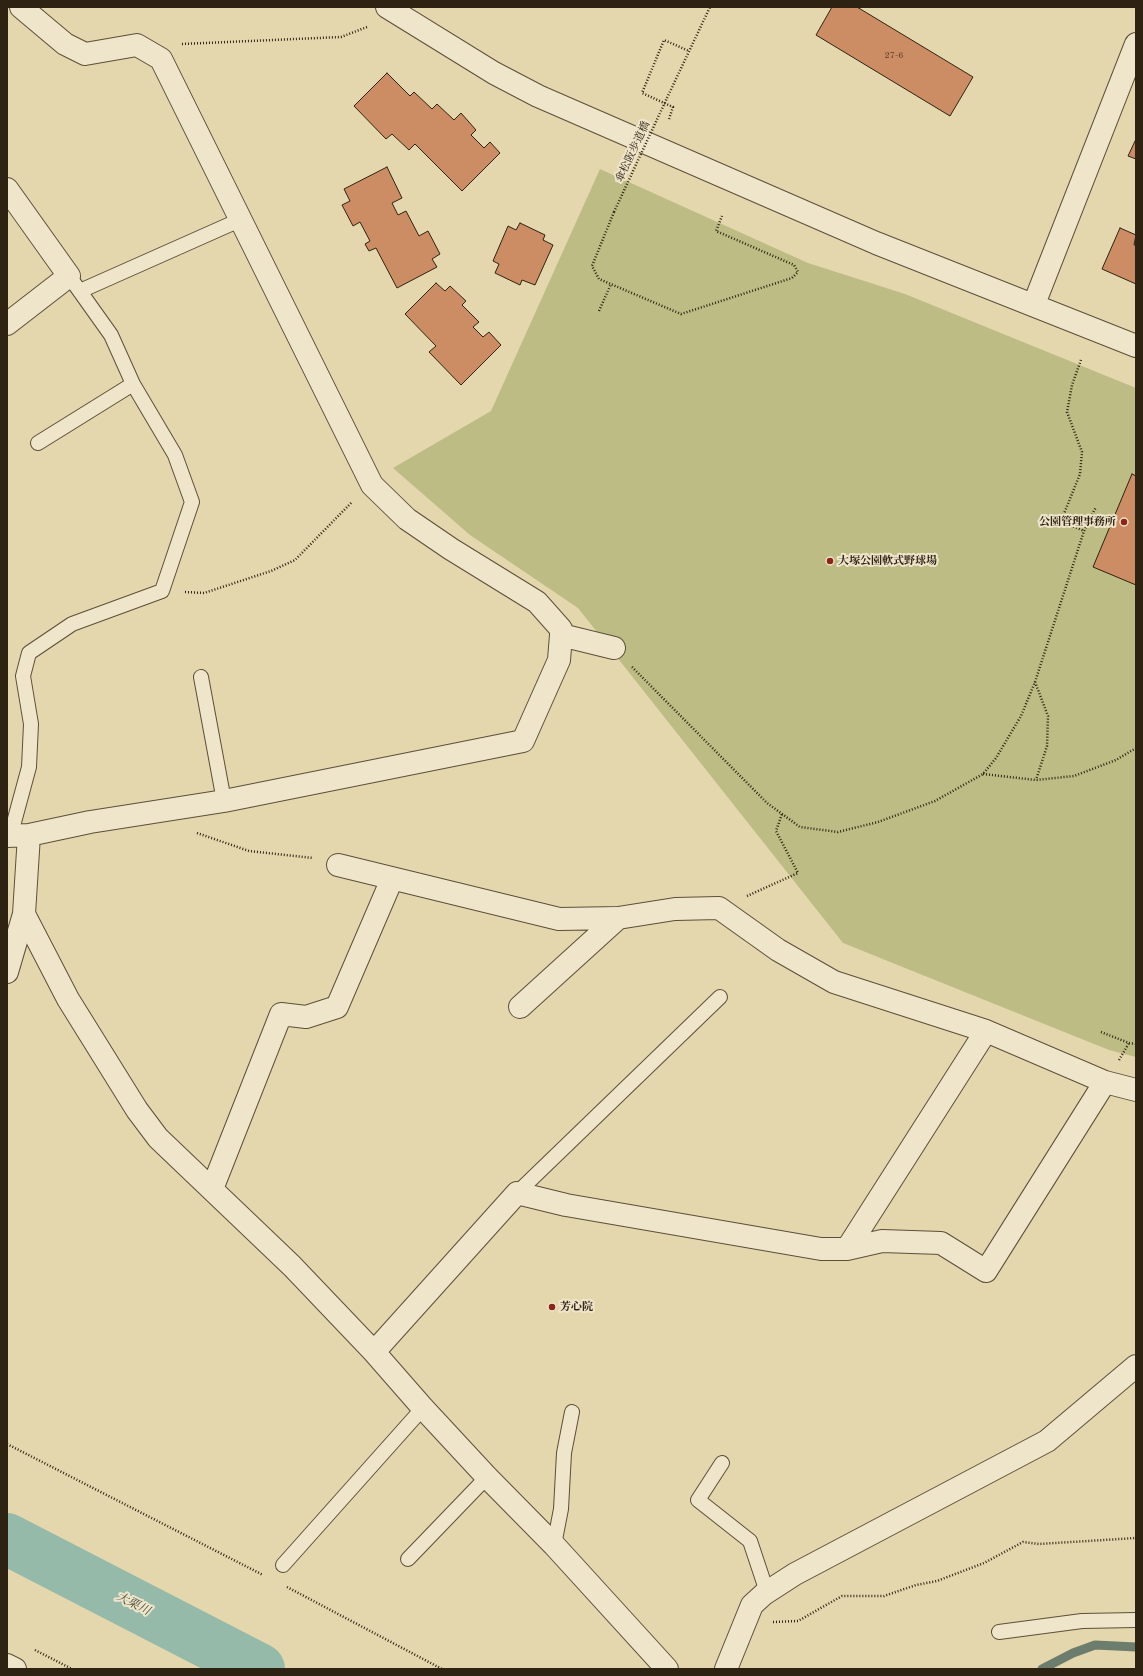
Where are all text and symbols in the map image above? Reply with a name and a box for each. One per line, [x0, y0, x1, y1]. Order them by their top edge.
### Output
house number: 27-6 [885, 51, 903, 61]
street label: 傘松阪歩道橋 [613, 119, 653, 185]
place label: 公園管理事務所 [1039, 515, 1116, 529]
marker: 公園管理事務所 [1119, 517, 1129, 527]
place label: 大塚公園軟式野球場 [838, 554, 937, 568]
marker: 大塚公園軟式野球場 [825, 556, 835, 566]
place label: 芳心院 [560, 1300, 593, 1314]
marker: 芳心院 [547, 1302, 557, 1312]
water label: 大栗川 [114, 1589, 152, 1619]

